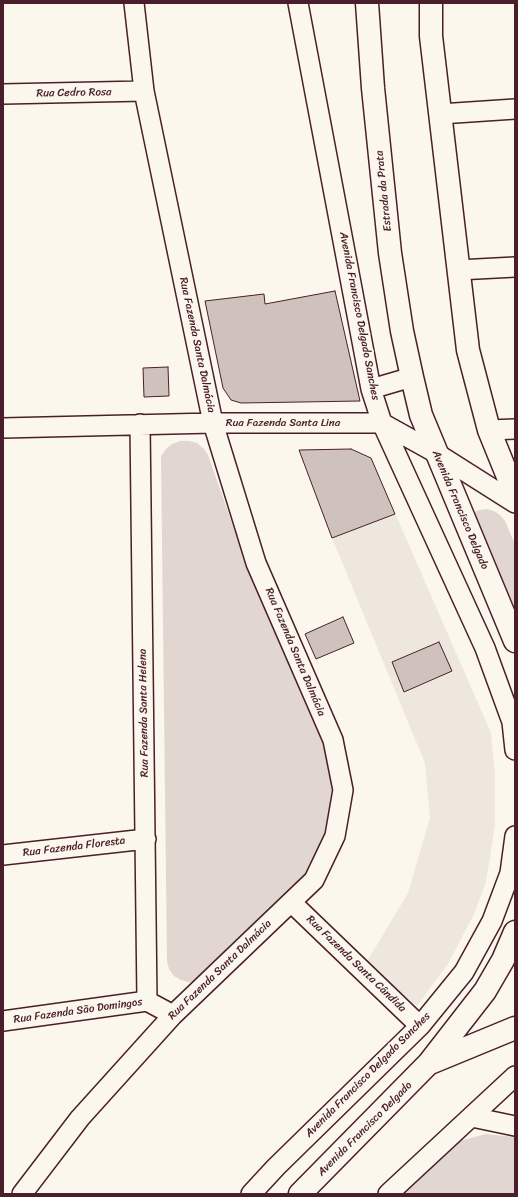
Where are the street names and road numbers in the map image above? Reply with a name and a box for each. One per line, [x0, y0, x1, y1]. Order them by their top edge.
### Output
street label: Rua Cedro Rosa [36, 86, 112, 100]
street label: Estrada da Prata [373, 150, 395, 232]
street label: Avenida Francisco Delgado Sanches [336, 231, 382, 401]
street label: Rua Fazenda Santa Dalmácia [176, 276, 218, 414]
street label: Rua Fazenda Santa Lina [226, 416, 340, 430]
street label: Avenida Francisco Delgado [429, 448, 491, 572]
street label: Rua Fazenda Santa Dalmácia [262, 586, 328, 718]
street label: Rua Fazenda Santa Helena [136, 649, 152, 777]
street label: Rua Fazenda Floresta [22, 834, 126, 860]
street label: Rua Fazenda Santa Cândida [303, 913, 409, 1015]
street label: Rua Fazenda Santa Dalmácia [166, 917, 274, 1023]
street label: Rua Fazenda São Domingos [13, 995, 143, 1027]
street label: Avenida Francisco Delgado Sanches [303, 1010, 433, 1140]
street label: Avenida Francisco Delgado [315, 1079, 415, 1179]

